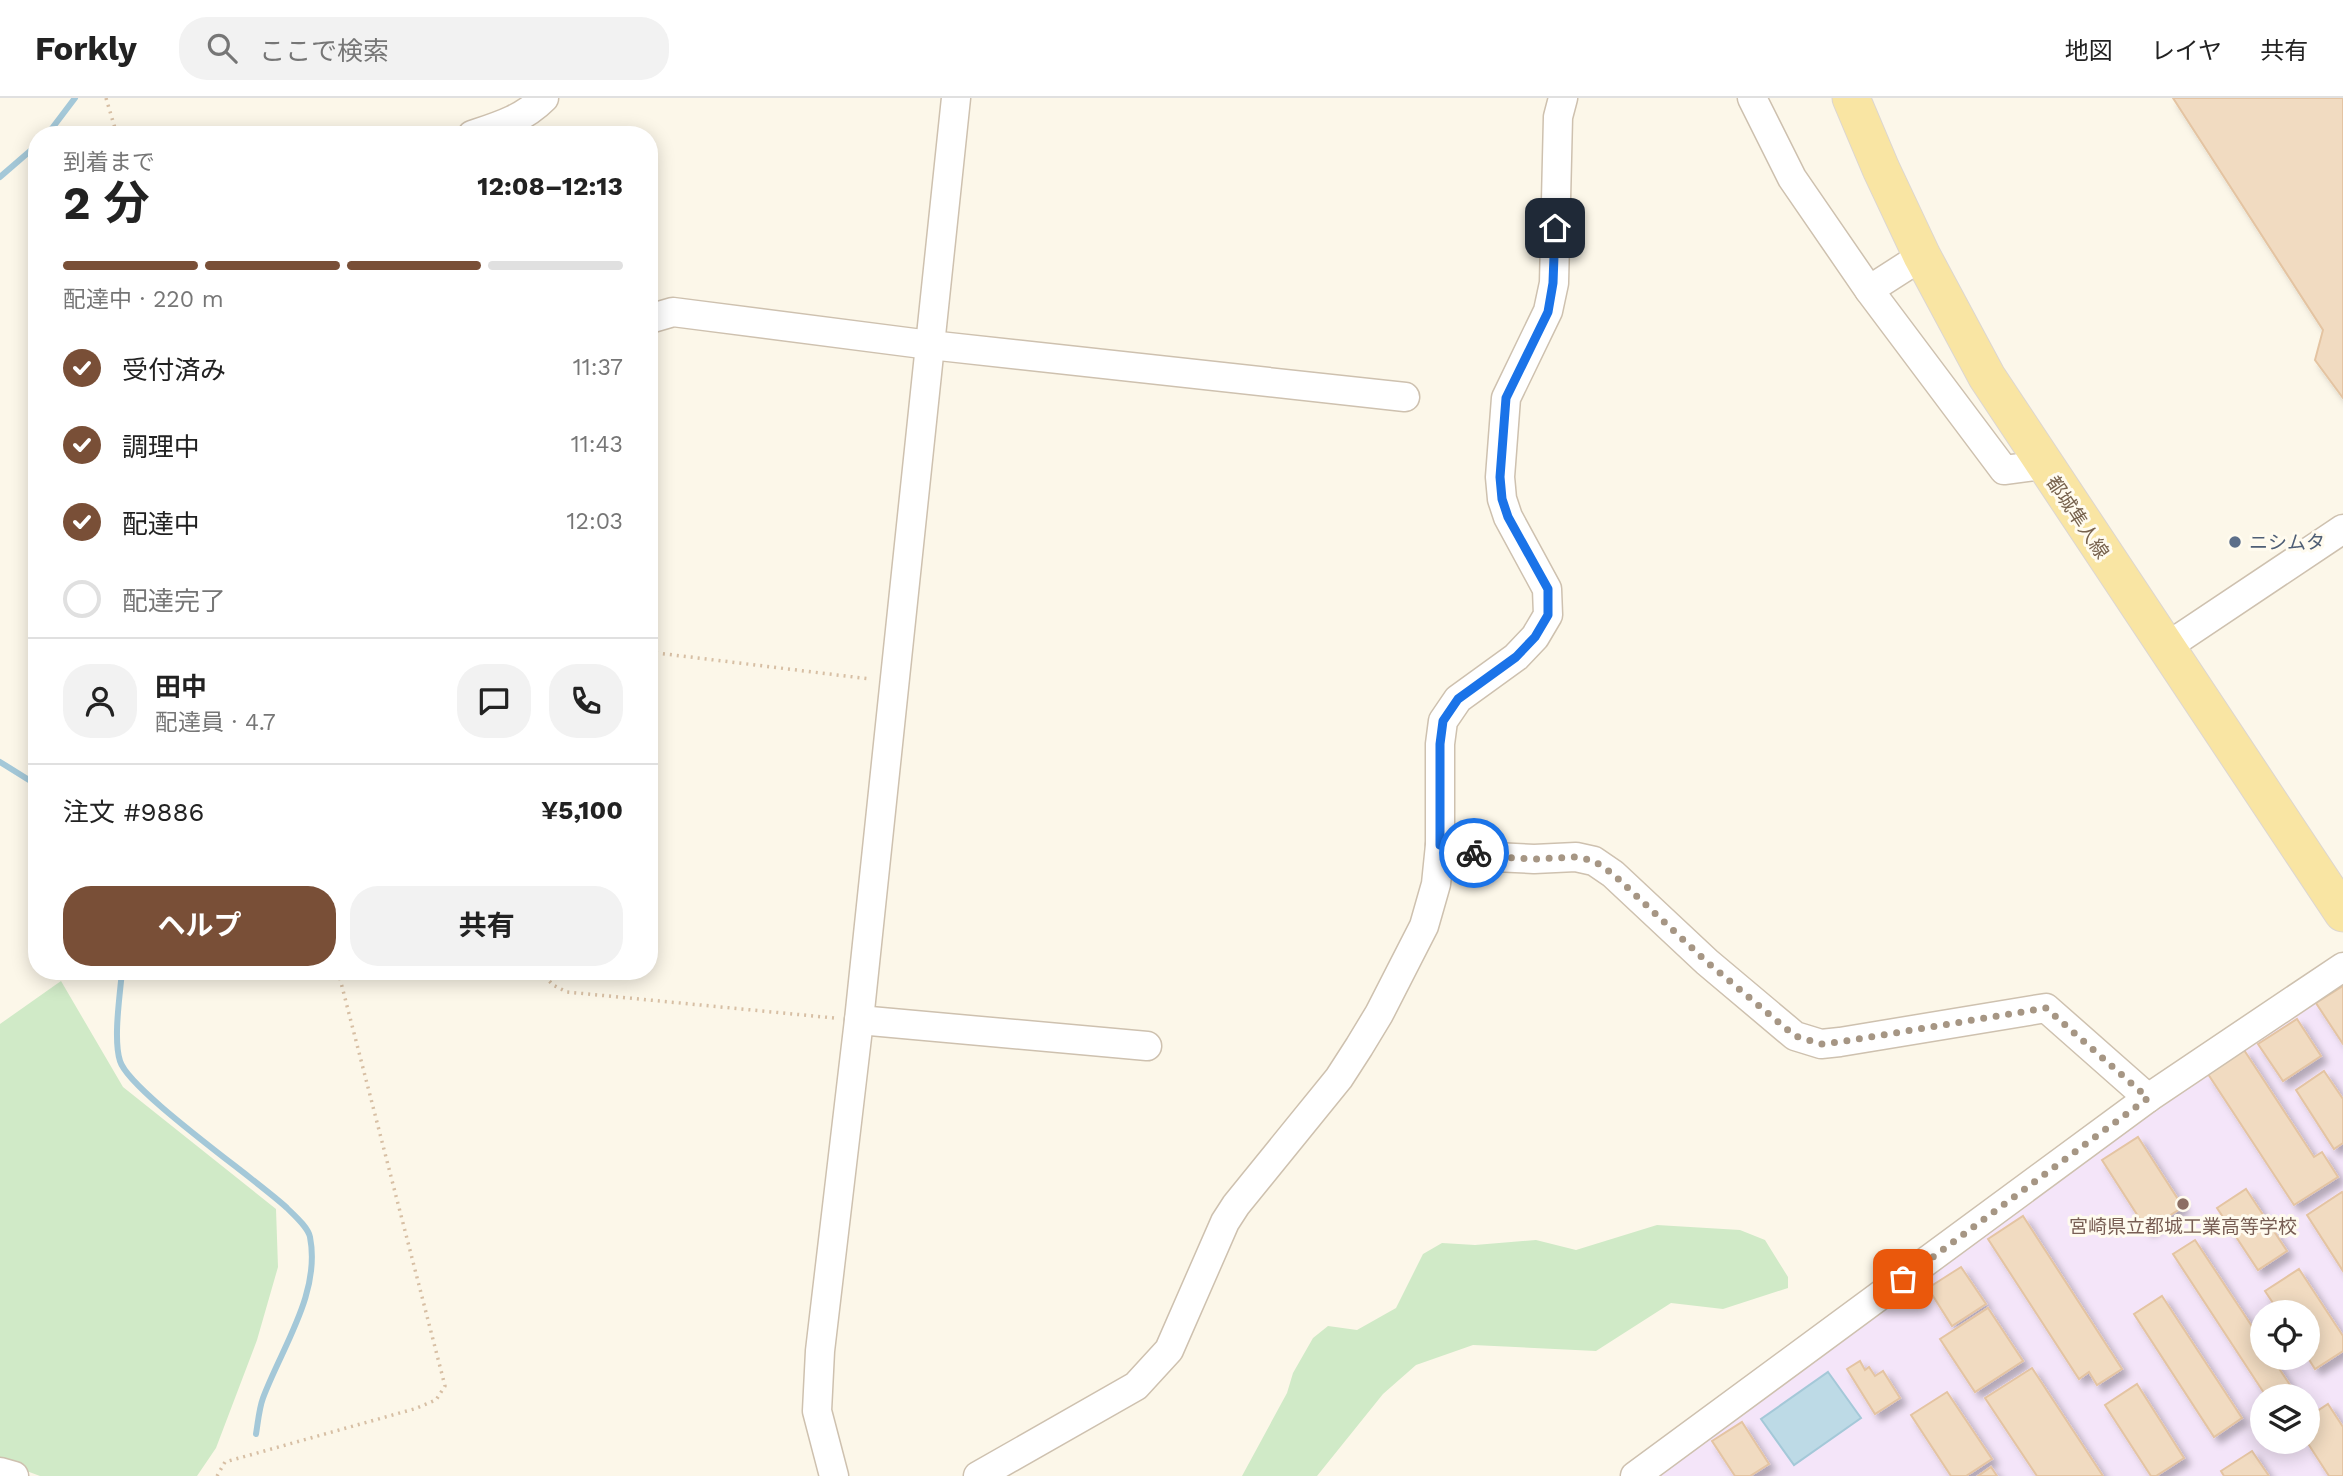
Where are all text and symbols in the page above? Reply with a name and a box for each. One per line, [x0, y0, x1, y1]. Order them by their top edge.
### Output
search box [179, 17, 669, 80]
text: Forkly [35, 29, 137, 68]
icon: search [203, 29, 241, 67]
text: ここで検索 [259, 36, 389, 66]
text: 地図 [2065, 37, 2113, 65]
text: レイヤ [2151, 37, 2222, 65]
text: 共有 [2260, 37, 2308, 65]
text: 到着まで [63, 149, 155, 176]
text: 12:08–12:13 [477, 171, 623, 201]
text: 2 分 [63, 176, 150, 230]
pin [1525, 198, 1585, 258]
icon: home [1536, 209, 1574, 247]
text: 配達中 · 220 m [63, 286, 224, 313]
icon: check [63, 349, 101, 387]
text: 11:37 [573, 354, 623, 381]
text: 受付済み [122, 355, 226, 385]
icon: check [63, 426, 101, 464]
text: 11:43 [571, 431, 623, 458]
text: 調理中 [122, 432, 200, 462]
street label: 都城隼人線 [2041, 471, 2114, 563]
icon: check [63, 503, 101, 541]
text: 12:03 [567, 508, 623, 535]
text: 配達中 [122, 509, 200, 539]
place label: ニシムタ [2249, 531, 2325, 554]
marker: ニシムタ [2227, 534, 2243, 550]
text: 配達完了 [122, 586, 226, 616]
button: person [63, 664, 137, 738]
button: chat [457, 664, 531, 738]
button: phone [549, 664, 623, 738]
text: 田中 [155, 672, 207, 702]
text: 配達員 · 4.7 [155, 709, 276, 736]
text: ¥5,100 [541, 795, 623, 825]
text: 注文 #9886 [63, 797, 204, 827]
courier [1439, 818, 1509, 888]
icon: bike [1455, 834, 1493, 872]
button: ヘルプ [63, 886, 336, 966]
button: 共有 [350, 886, 623, 966]
marker: 宮崎県立都城工業高等学校 [2175, 1196, 2191, 1212]
place label: 宮崎県立都城工業高等学校 [2069, 1215, 2297, 1238]
pin [1873, 1249, 1933, 1309]
icon: bag [1884, 1260, 1922, 1298]
map controls [2250, 1300, 2320, 1454]
button: locate [2250, 1300, 2320, 1370]
button: layers [2250, 1384, 2320, 1454]

